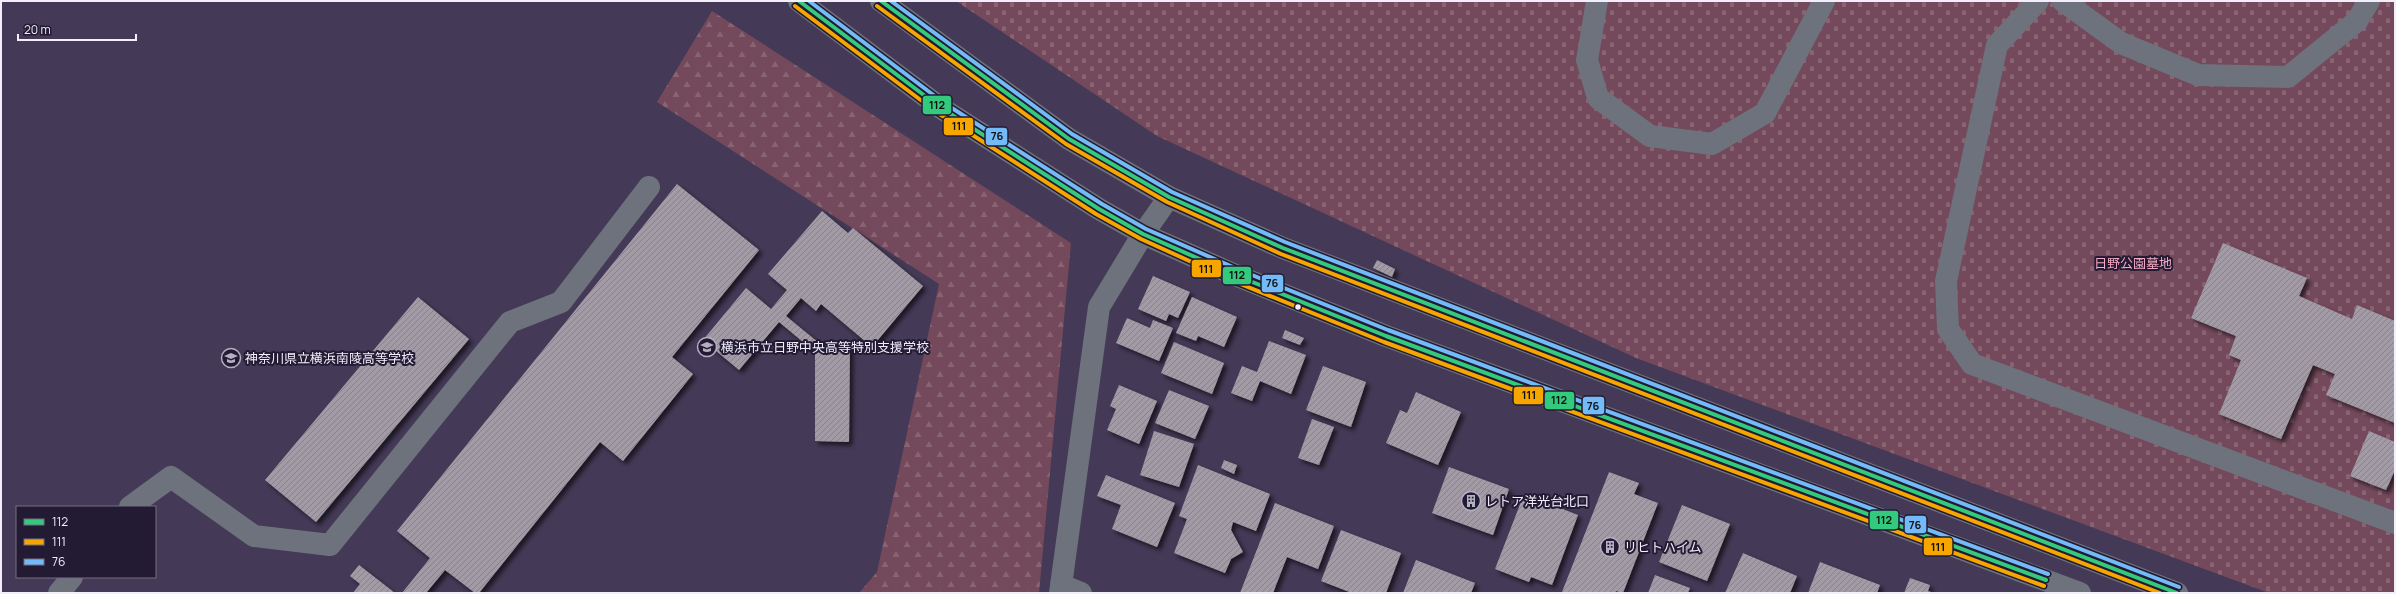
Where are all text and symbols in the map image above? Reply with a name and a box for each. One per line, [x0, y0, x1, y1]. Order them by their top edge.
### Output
scale bar [18, 16, 136, 42]
text: 20 m [24, 21, 51, 38]
line badge: 112 [922, 95, 952, 115]
text: 112 [929, 97, 945, 112]
line badge: 111 [943, 117, 974, 136]
text: 111 [952, 118, 966, 133]
line badge: 76 [985, 127, 1008, 146]
text: 76 [991, 128, 1004, 143]
park label: 日野公園墓地 [2094, 254, 2172, 272]
line badge: 111 [1191, 259, 1222, 278]
text: 111 [1199, 261, 1213, 276]
line badge: 112 [1222, 266, 1252, 285]
text: 112 [1229, 267, 1245, 282]
line badge: 76 [1261, 274, 1284, 293]
text: 76 [1266, 275, 1279, 290]
unlabelled marker [1293, 302, 1303, 312]
school or university icon: 横浜市立日野中央高等特別支援学校 [696, 336, 718, 358]
place label: 横浜市立日野中央高等特別支援学校 [721, 338, 929, 356]
school or university icon: 神奈川県立横浜南陵高等学校 [220, 347, 242, 369]
place label: 神奈川県立横浜南陵高等学校 [245, 349, 414, 367]
line badge: 111 [1513, 386, 1544, 405]
text: 111 [1522, 387, 1536, 402]
line badge: 112 [1544, 391, 1575, 410]
text: 112 [1551, 392, 1567, 407]
line badge: 76 [1582, 396, 1605, 415]
text: 76 [1587, 398, 1600, 413]
building icon: レトア洋光台北口 [1460, 490, 1482, 512]
place label: レトア洋光台北口 [1485, 492, 1589, 510]
legend [16, 506, 156, 578]
line badge: 112 [1869, 510, 1899, 530]
text: 112 [1876, 512, 1892, 527]
text: 112 [52, 513, 68, 530]
line badge: 76 [1904, 515, 1927, 534]
text: 76 [1909, 517, 1922, 532]
text: 111 [52, 533, 66, 550]
building icon: リヒトハイム [1599, 536, 1621, 558]
line badge: 111 [1923, 537, 1953, 556]
place label: リヒトハイム [1624, 538, 1701, 556]
text: 111 [1931, 539, 1945, 554]
text: 76 [52, 553, 65, 570]

